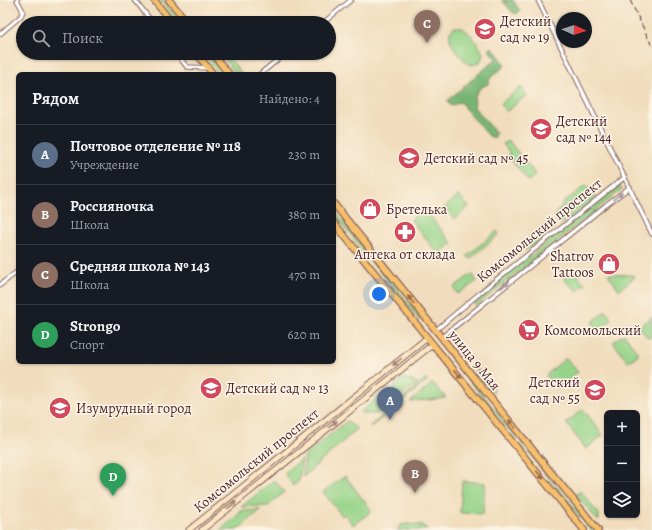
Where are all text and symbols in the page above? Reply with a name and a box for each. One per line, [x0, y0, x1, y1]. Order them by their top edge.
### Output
pin: C [414, 10, 440, 43]
place label: Детский сад № 19 [500, 12, 551, 47]
north arrow [556, 12, 592, 48]
search box [16, 16, 336, 60]
school or university icon: Детский сад № 19 [472, 16, 498, 42]
icon: search [30, 27, 52, 49]
text: Поиск [62, 28, 103, 48]
text: Рядом [32, 87, 79, 110]
text: Найдено: 4 [259, 90, 320, 107]
place label: Детский сад № 144 [556, 112, 612, 147]
school or university icon: Детский сад № 144 [528, 116, 554, 142]
text: Почтовое отделение № 118 [70, 136, 241, 156]
school or university icon: Детский сад № 45 [396, 145, 422, 171]
text: A [41, 146, 49, 163]
text: 230 m [288, 146, 320, 163]
place label: Детский сад № 45 [424, 149, 529, 168]
text: Учреждение [70, 156, 139, 173]
street label: Комсомольский проспект [473, 174, 606, 287]
one-way arrow [612, 191, 623, 200]
text: Россияночка [70, 196, 154, 216]
shop icon: Бретелька [357, 196, 383, 222]
place label: Бретелька [386, 200, 448, 219]
text: B [41, 206, 49, 223]
text: 380 m [288, 206, 320, 223]
text: Школа [70, 216, 109, 233]
pharmacy icon: Аптека от склада [392, 219, 418, 245]
place label: Аптека от склада [354, 245, 456, 264]
place label: Shatrov Tattoos [550, 247, 595, 282]
shop icon: Shatrov Tattoos [596, 251, 622, 277]
text: Средняя школа № 143 [70, 256, 210, 276]
text: C [41, 266, 49, 283]
text: 470 m [288, 266, 320, 283]
text: Школа [70, 276, 109, 293]
one-way arrow [499, 281, 510, 289]
your location [369, 284, 389, 304]
one-way arrow [408, 295, 416, 305]
text: Strongo [70, 316, 121, 336]
supermarket icon: Комсомольский [516, 317, 542, 343]
place label: Комсомольский [544, 321, 641, 340]
street label: улица 9 Мая [444, 325, 505, 395]
text: D [40, 326, 50, 343]
text: 620 m [287, 326, 320, 343]
text: Спорт [70, 336, 104, 353]
one-way arrow [391, 358, 402, 366]
one-way arrow [453, 369, 462, 380]
place label: Детский сад № 55 [529, 373, 580, 408]
school or university icon: Детский сад № 13 [198, 375, 224, 401]
school or university icon: Детский сад № 55 [582, 377, 608, 403]
place label: Детский сад № 13 [226, 379, 329, 398]
pin: A [377, 387, 403, 420]
school or university icon: Изумрудный город [47, 395, 73, 421]
place label: Изумрудный город [76, 399, 191, 418]
street label: Комсомольский проспект [190, 404, 323, 517]
map controls [604, 410, 640, 518]
button: + [604, 410, 640, 446]
one-way arrow [507, 418, 516, 429]
one-way arrow [328, 420, 339, 428]
button: − [604, 446, 640, 482]
pin: B [402, 460, 428, 493]
pin: D [100, 463, 126, 496]
one-way arrow [535, 470, 544, 481]
button: layers [604, 482, 640, 518]
one-way arrow [226, 501, 237, 510]

